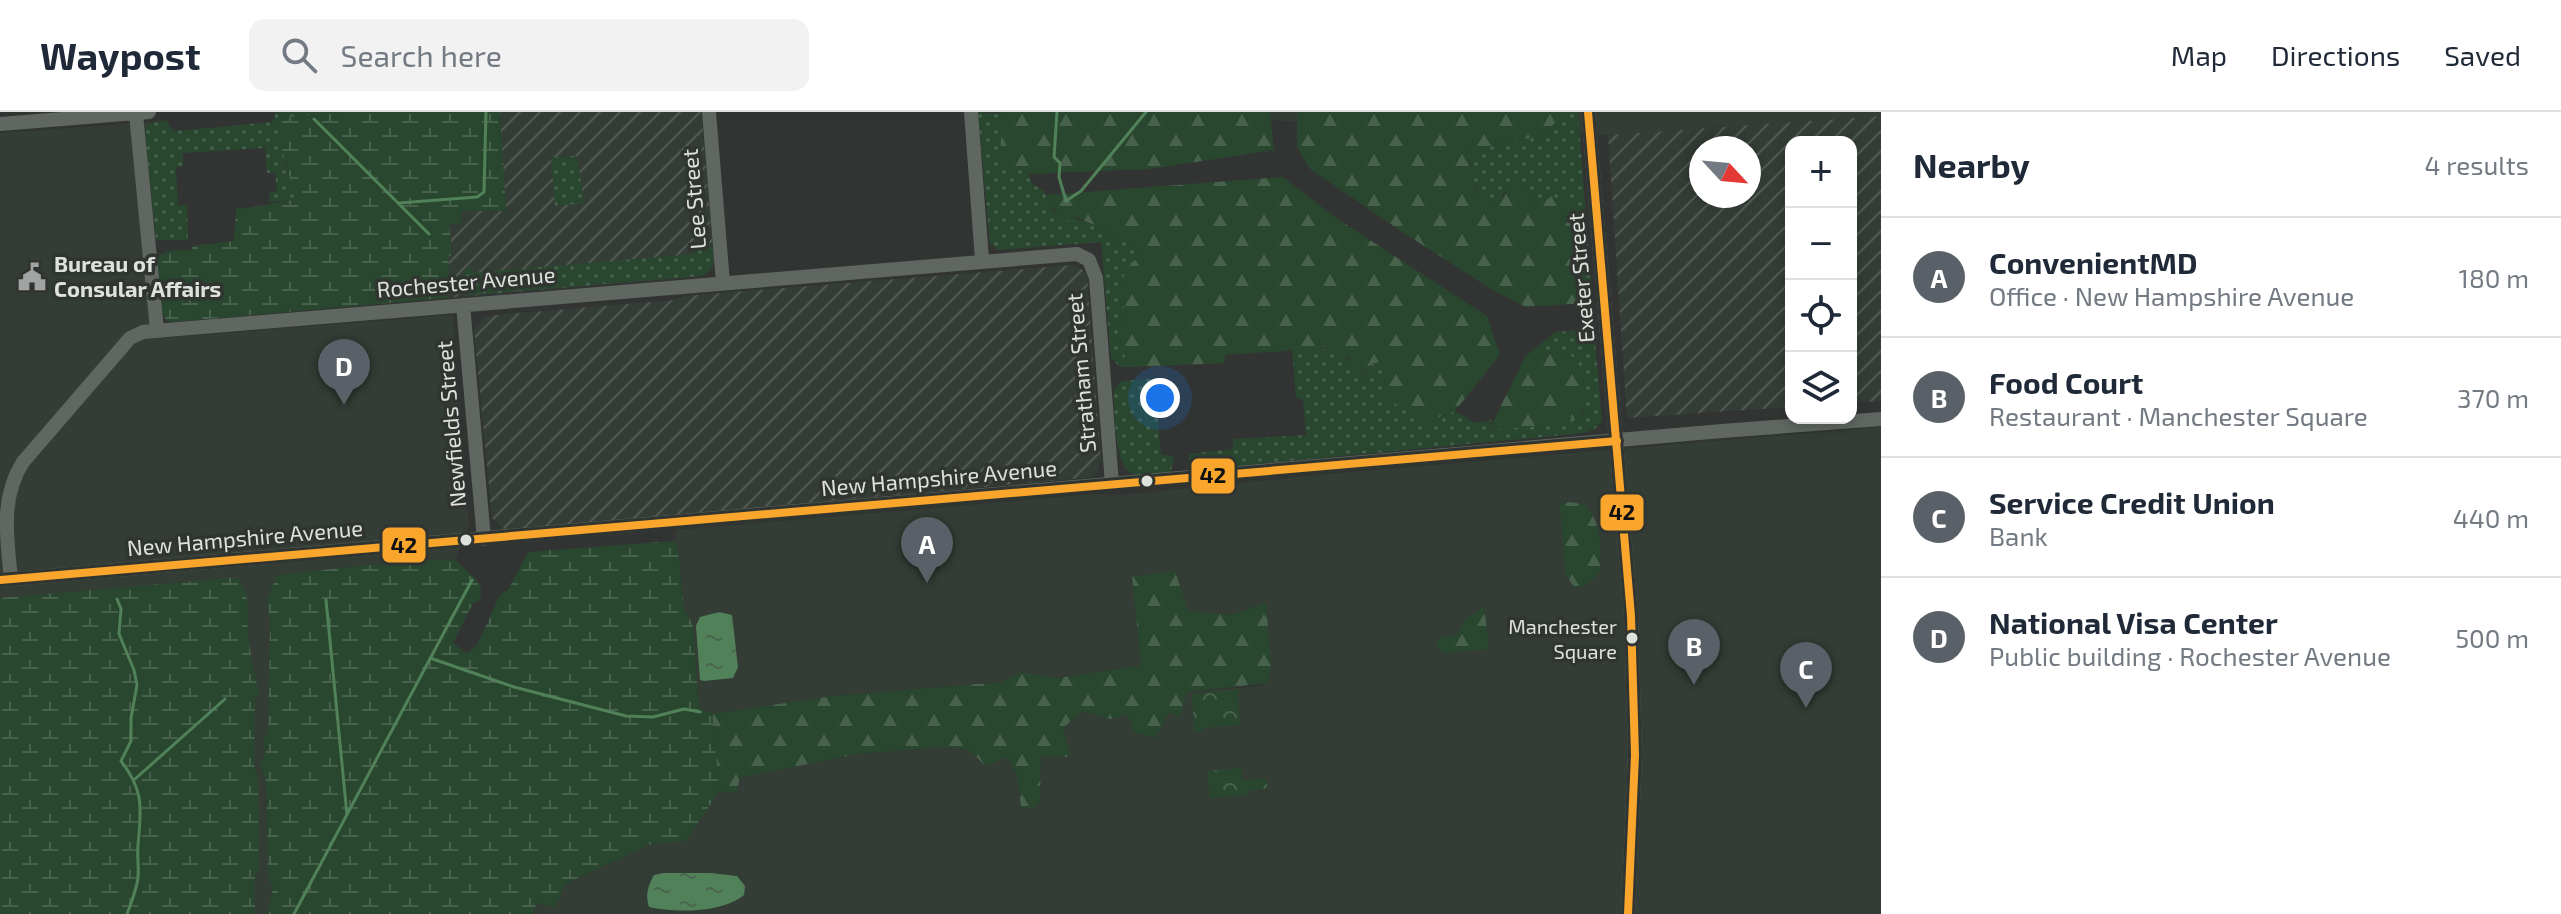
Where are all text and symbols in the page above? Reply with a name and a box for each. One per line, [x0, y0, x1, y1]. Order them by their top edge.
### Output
search box [249, 19, 809, 91]
text: Waypost [40, 32, 201, 78]
icon: search [277, 33, 321, 77]
text: Search here [341, 37, 502, 73]
text: Map [2171, 38, 2227, 72]
text: Directions [2271, 38, 2400, 72]
text: Saved [2444, 38, 2521, 72]
north arrow [1689, 136, 1761, 208]
map controls [1785, 136, 1857, 424]
button: + [1785, 136, 1857, 208]
text: Nearby [1913, 144, 2030, 185]
street label: Lee Street [676, 148, 710, 250]
text: 4 results [2424, 149, 2529, 180]
button: − [1785, 208, 1857, 280]
street label: Exeter Street [1561, 212, 1599, 344]
text: ConvenientMD [1989, 244, 2198, 280]
place label: Bureau of Consular Affairs [54, 250, 221, 301]
street label: Rochester Avenue [376, 260, 556, 302]
public building icon: Bureau of Consular Affairs [17, 262, 47, 292]
text: A [1931, 262, 1947, 293]
text: 180 m [2459, 262, 2529, 293]
button: locate [1785, 280, 1857, 352]
text: Office · New Hampshire Avenue [1989, 280, 2354, 311]
street label: Stratham Street [1060, 292, 1100, 454]
pin: D [318, 339, 370, 405]
street label: Newfields Street [430, 340, 470, 508]
button: layers [1785, 352, 1857, 424]
text: Food Court [1989, 364, 2143, 400]
your location [1140, 378, 1180, 418]
text: B [1931, 382, 1947, 413]
text: 370 m [2457, 382, 2529, 413]
text: Restaurant · Manchester Square [1989, 400, 2368, 431]
street label: New Hampshire Avenue [820, 454, 1058, 500]
line badge: 42 [1190, 457, 1236, 495]
text: 42 [1200, 461, 1226, 487]
unlabelled marker [1139, 473, 1155, 489]
text: Service Credit Union [1989, 484, 2275, 520]
line badge: 42 [1599, 493, 1645, 532]
text: 42 [1609, 498, 1635, 524]
text: C [1931, 502, 1947, 533]
text: 440 m [2453, 502, 2529, 533]
street label: New Hampshire Avenue [126, 514, 364, 560]
pin: A [901, 517, 953, 583]
text: Bank [1989, 520, 2048, 551]
line badge: 42 [381, 526, 427, 564]
text: 42 [391, 531, 417, 557]
unlabelled marker [458, 532, 474, 548]
text: National Visa Center [1989, 604, 2278, 640]
place label: Manchester Square [1508, 614, 1617, 663]
pin: B [1668, 619, 1720, 685]
text: D [1930, 622, 1948, 653]
text: 500 m [2455, 622, 2529, 653]
marker: Manchester Square [1624, 630, 1640, 646]
text: Public building · Rochester Avenue [1989, 640, 2391, 671]
pin: C [1780, 642, 1832, 708]

